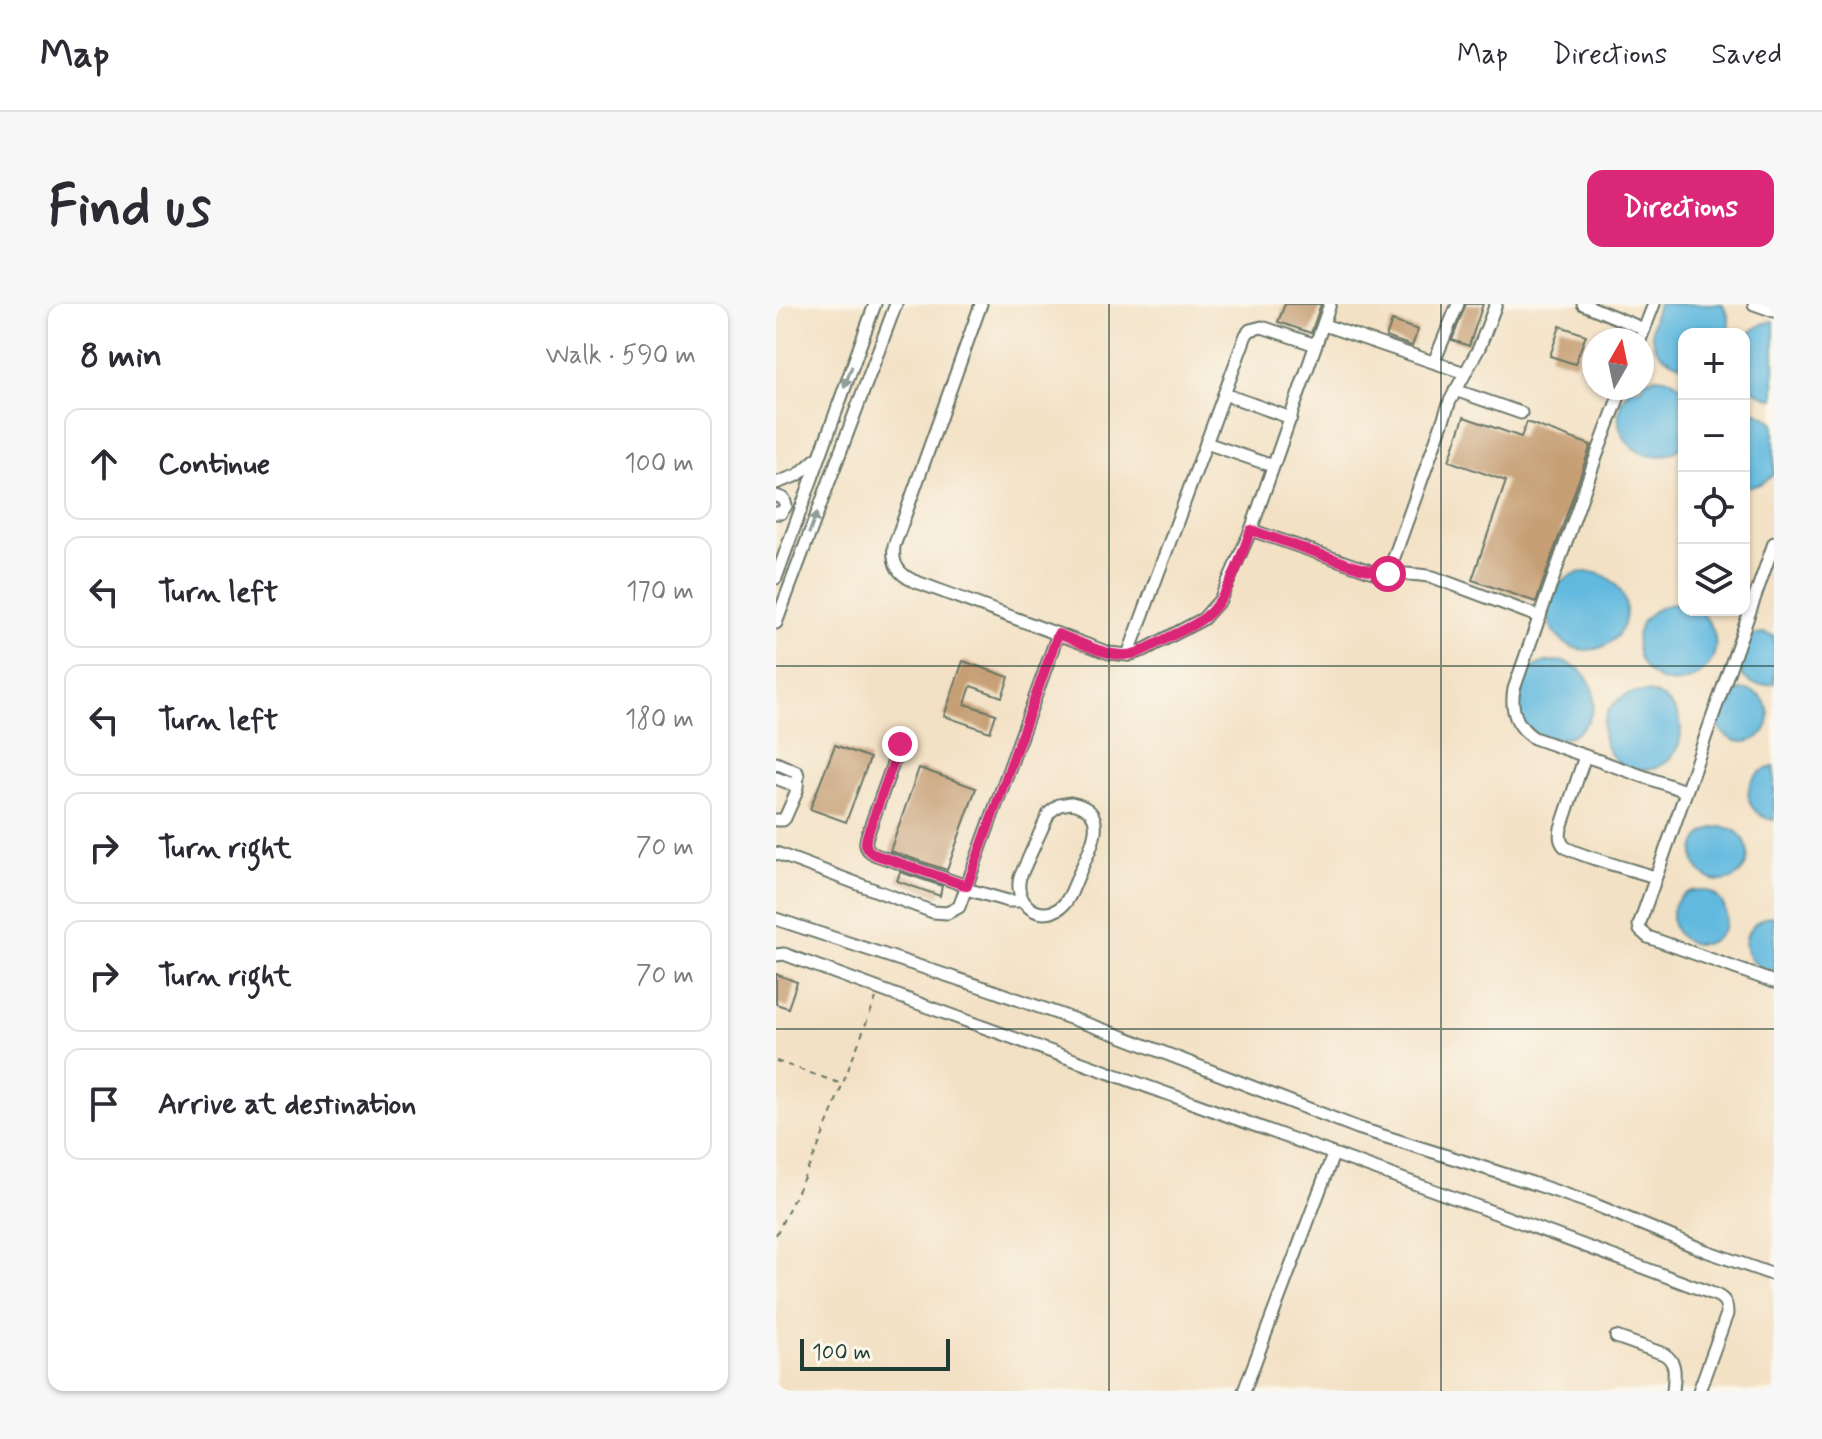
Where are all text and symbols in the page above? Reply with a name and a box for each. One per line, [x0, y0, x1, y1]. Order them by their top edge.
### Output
text: Map [40, 31, 110, 80]
text: Map [1457, 37, 1508, 74]
text: Directions [1552, 37, 1667, 74]
text: Saved [1711, 37, 1782, 74]
button: Directions [1587, 170, 1774, 247]
text: Find us [48, 172, 211, 245]
north arrow [1582, 328, 1654, 400]
map controls [1678, 328, 1750, 616]
button: + [1678, 328, 1750, 400]
text: 8 min [80, 334, 162, 379]
text: Walk · 590 m [545, 339, 696, 373]
one-way arrow [841, 366, 854, 390]
button: − [1678, 400, 1750, 472]
icon: ahead [82, 442, 126, 486]
text: Continue [158, 445, 270, 484]
text: 100 m [624, 447, 694, 481]
button: locate [1678, 472, 1750, 544]
one-way arrow [807, 511, 820, 535]
button: layers [1678, 544, 1750, 616]
route start [1370, 556, 1406, 592]
icon: left [82, 570, 126, 614]
text: Turn left [158, 573, 278, 612]
text: 170 m [626, 575, 694, 609]
icon: left [82, 698, 126, 742]
text: Turn left [158, 701, 278, 740]
text: 180 m [625, 703, 694, 737]
route end [882, 726, 918, 762]
icon: right [82, 826, 126, 870]
text: Turn right [158, 829, 291, 868]
text: 70 m [636, 831, 694, 865]
icon: right [82, 954, 126, 998]
text: Turn right [158, 957, 291, 996]
text: 70 m [636, 959, 694, 993]
icon: arrive [82, 1082, 126, 1126]
text: Arrive at destination [158, 1085, 416, 1124]
scale bar [800, 1335, 950, 1371]
text: 100 m [812, 1339, 871, 1367]

